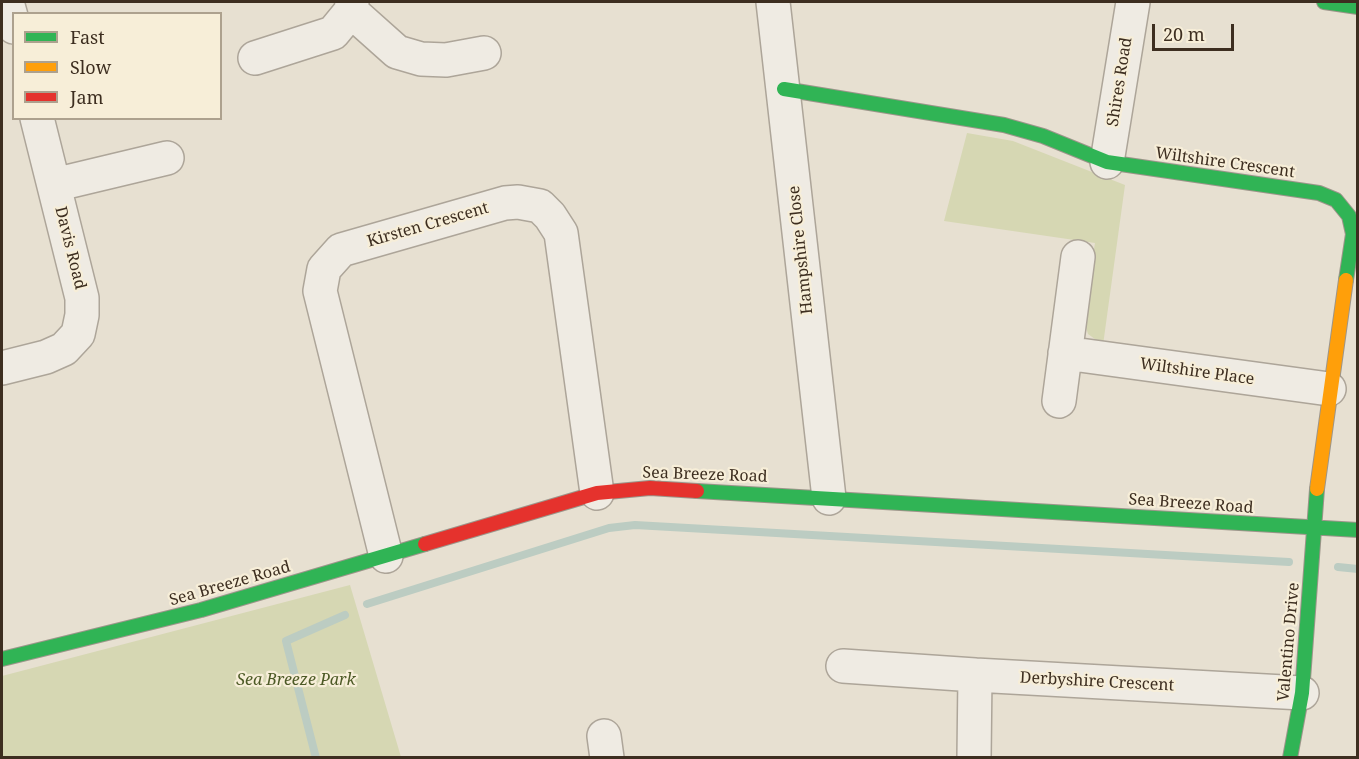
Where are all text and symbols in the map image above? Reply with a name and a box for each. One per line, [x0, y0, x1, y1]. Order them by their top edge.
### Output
legend [12, 12, 222, 120]
scale bar [1155, 12, 1238, 50]
text: 20 m [1163, 22, 1205, 46]
text: Fast [70, 25, 105, 49]
street label: Shires Road [1103, 36, 1137, 128]
text: Slow [70, 55, 111, 79]
text: Jam [70, 85, 104, 109]
street label: Wiltshire Crescent [1154, 144, 1296, 182]
street label: Hampshire Close [785, 185, 817, 315]
street label: Kirsten Crescent [365, 199, 491, 251]
street label: Davis Road [50, 204, 90, 292]
street label: Wiltshire Place [1139, 354, 1255, 390]
street label: Sea Breeze Road [642, 463, 768, 487]
street label: Sea Breeze Road [1128, 490, 1254, 518]
street label: Sea Breeze Road [167, 558, 293, 610]
street label: Valentino Drive [1274, 582, 1304, 702]
street label: Derbyshire Crescent [1019, 668, 1175, 696]
park label: Sea Breeze Park [236, 670, 356, 690]

